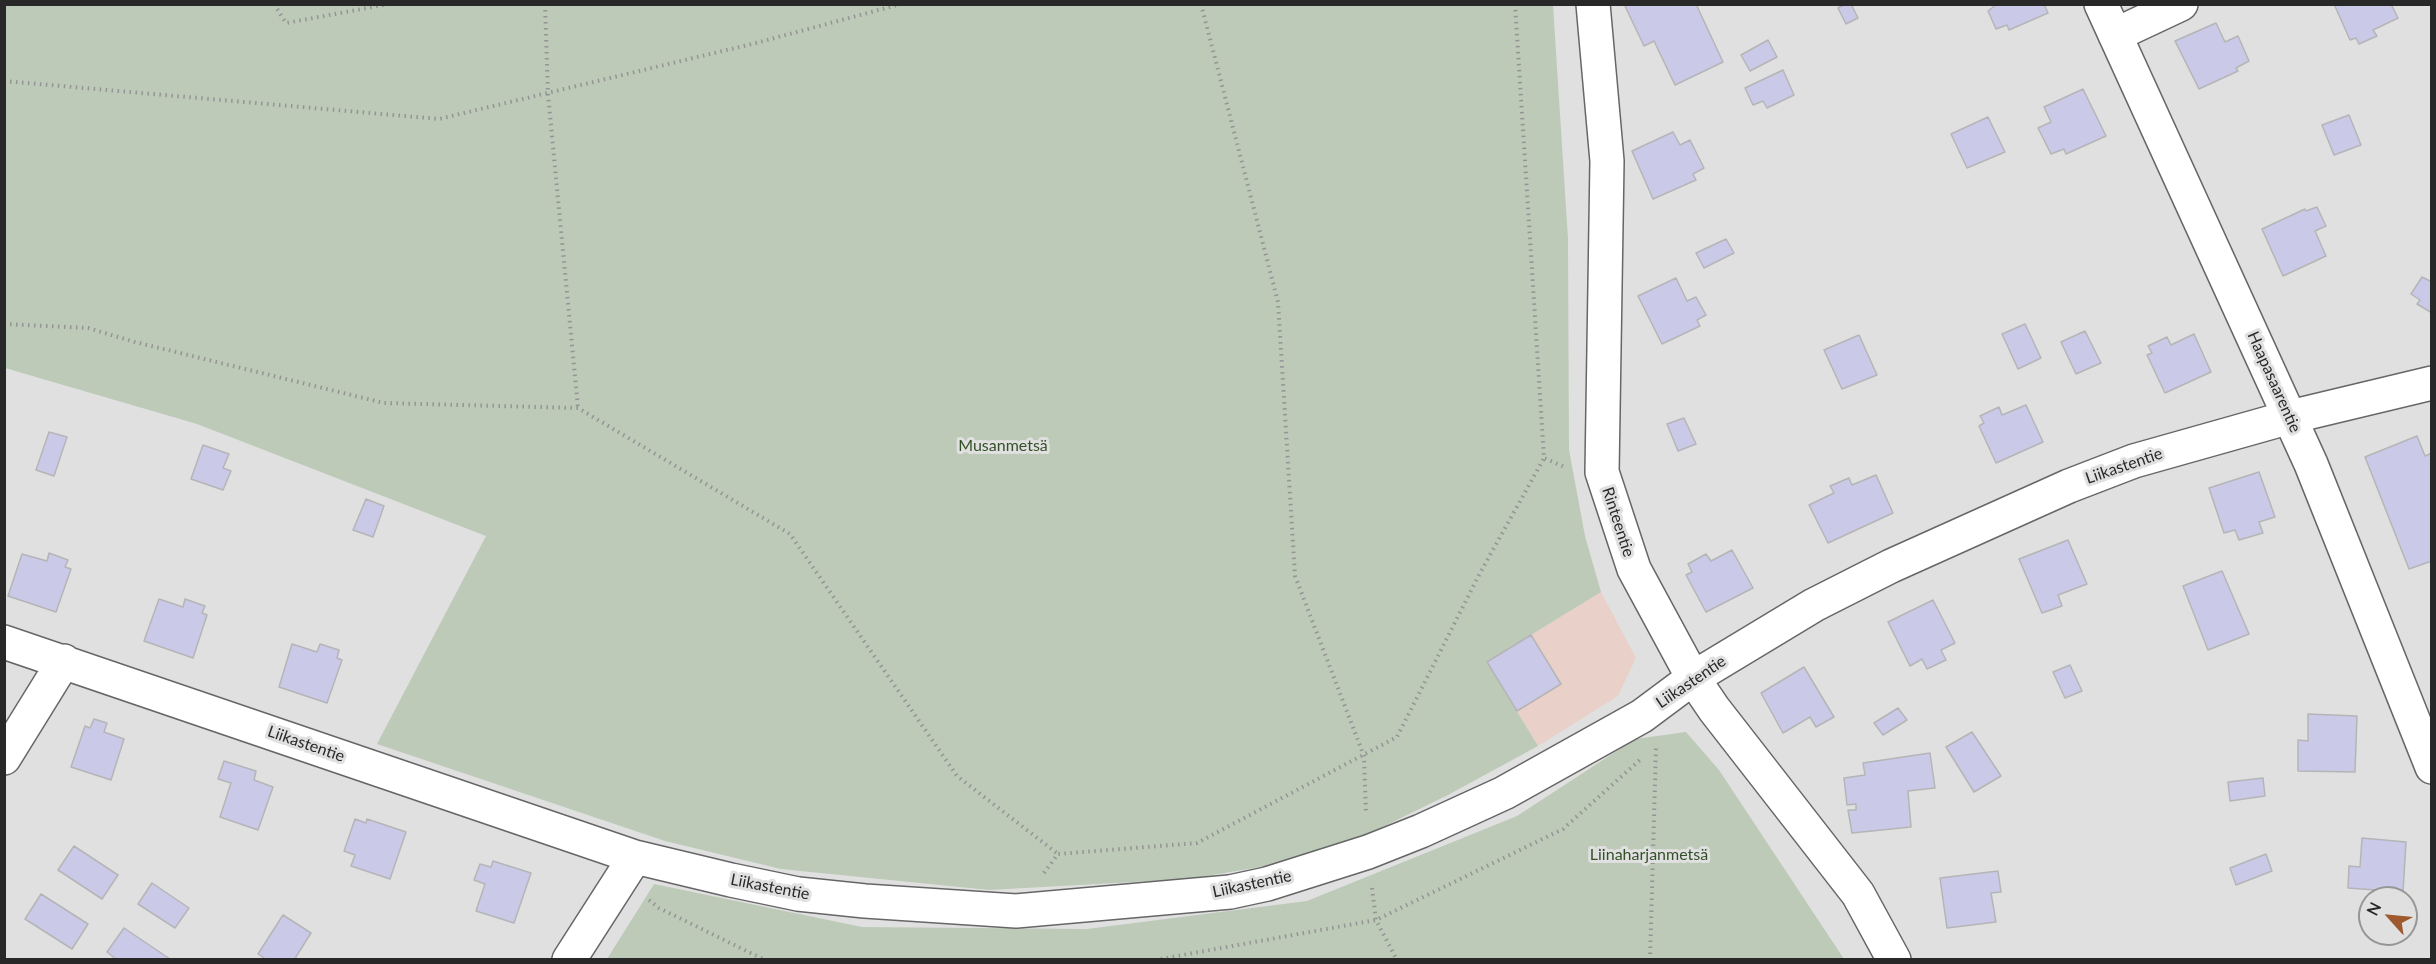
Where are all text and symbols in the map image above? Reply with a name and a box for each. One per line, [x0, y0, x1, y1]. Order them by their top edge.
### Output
street label: Haapasaarentie [2243, 328, 2305, 436]
park label: Musanmetsä [958, 436, 1048, 456]
street label: Liikastentie [2083, 444, 2165, 488]
street label: Rinteentie [1598, 485, 1638, 559]
street label: Liikastentie [1652, 652, 1730, 712]
street label: Liikastentie [265, 722, 347, 766]
park label: Liinaharjanmetsä [1590, 845, 1708, 865]
street label: Liikastentie [1211, 866, 1293, 902]
street label: Liikastentie [729, 870, 811, 904]
north arrow [2358, 886, 2418, 946]
text: N [2362, 899, 2385, 918]

